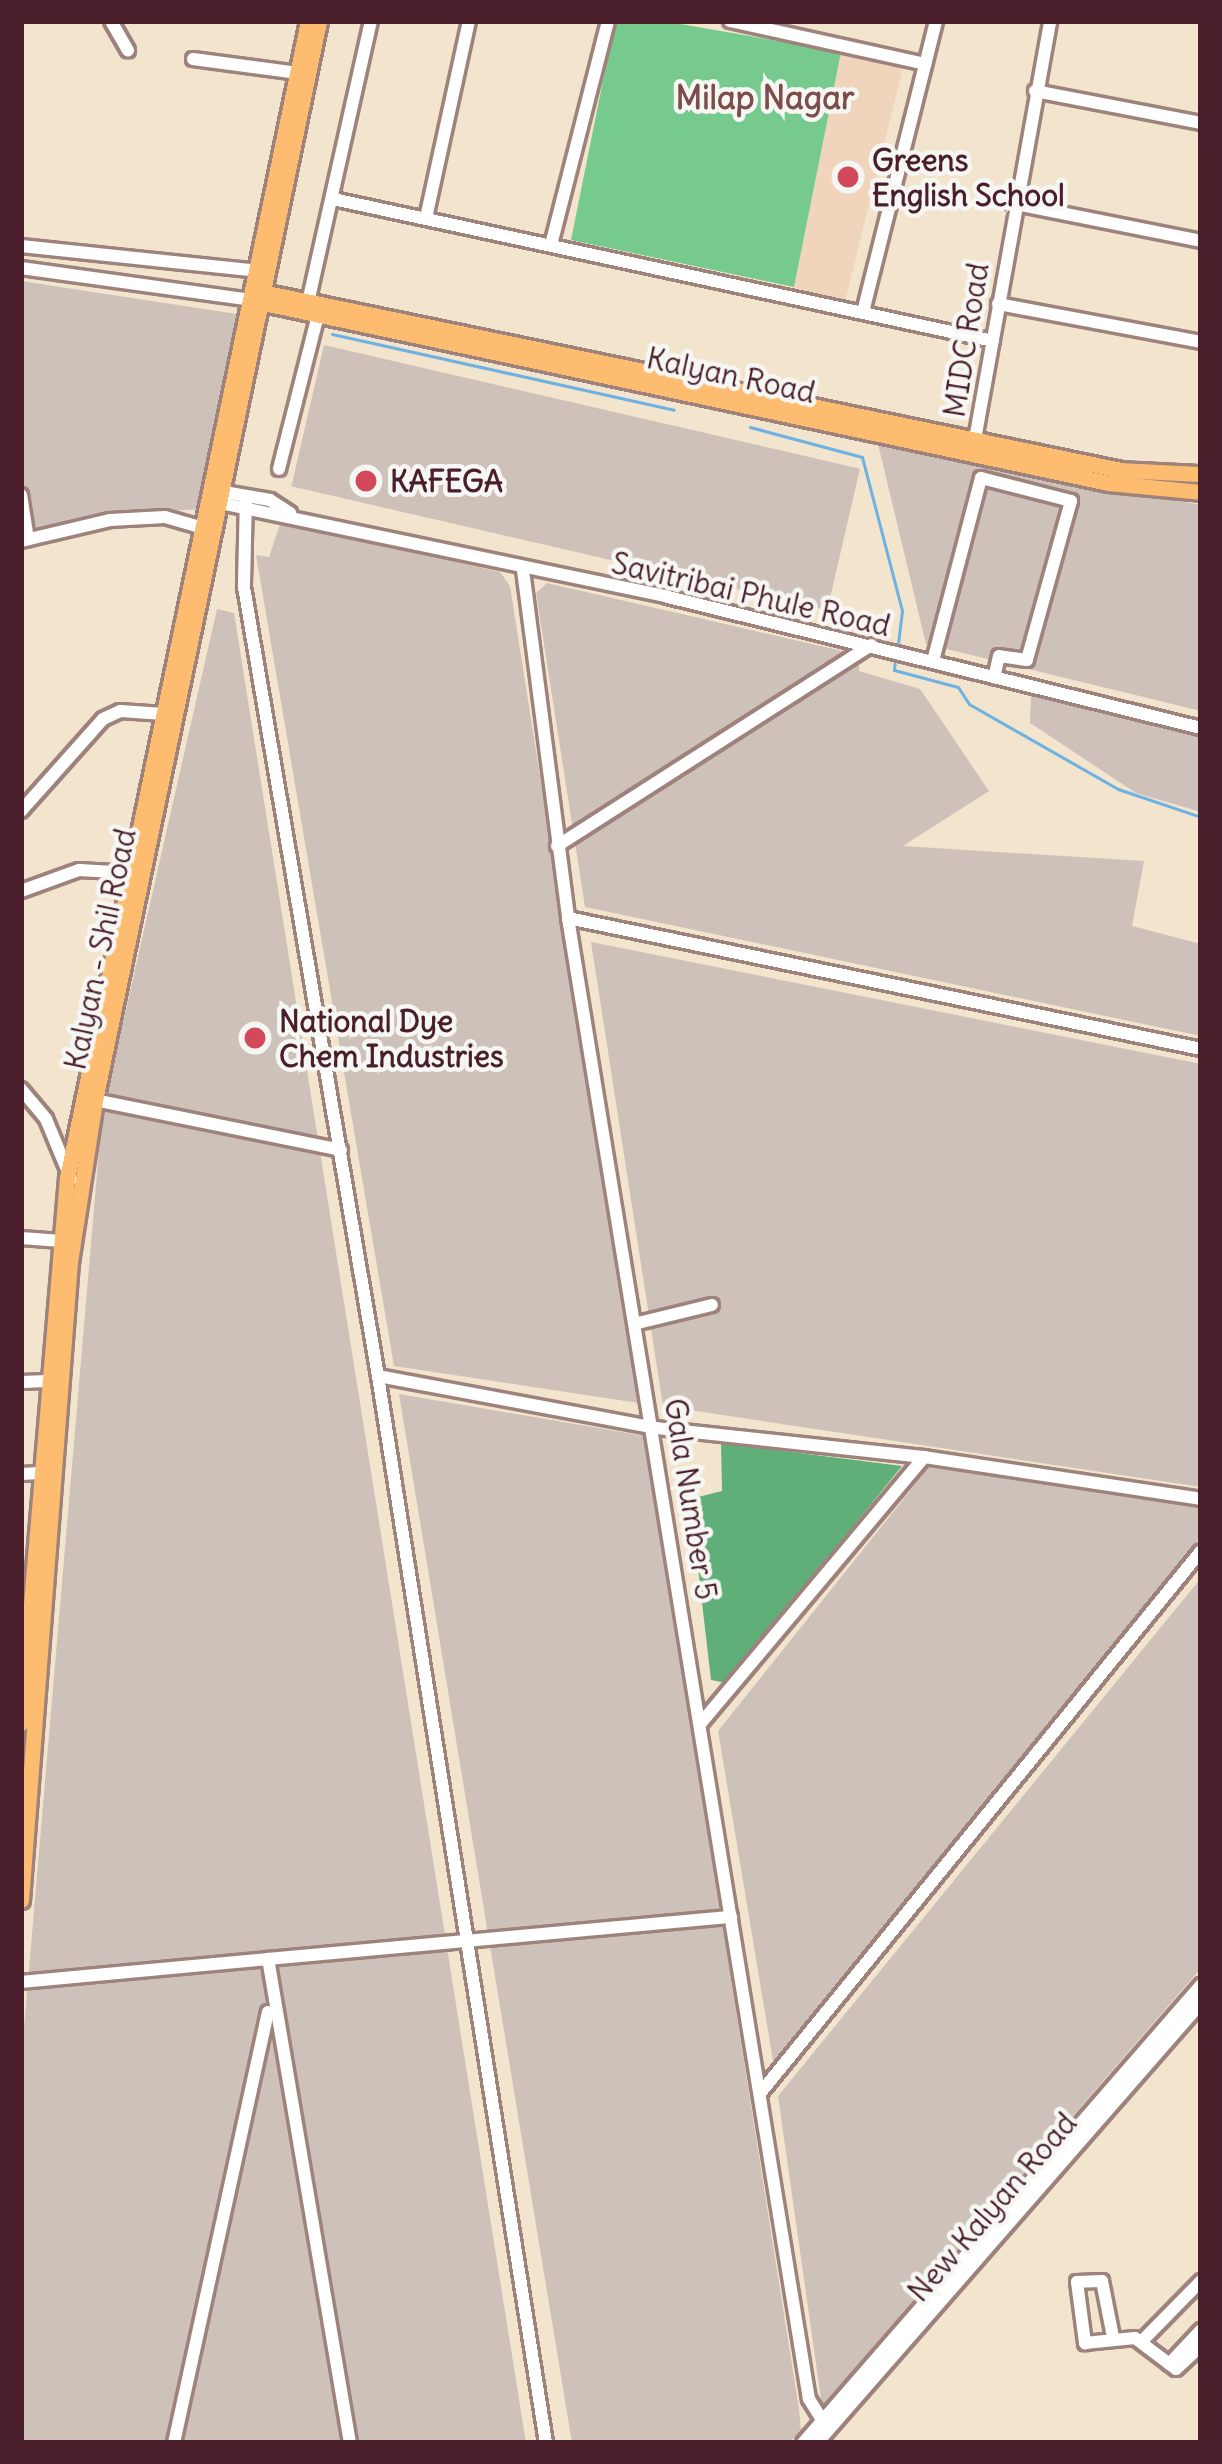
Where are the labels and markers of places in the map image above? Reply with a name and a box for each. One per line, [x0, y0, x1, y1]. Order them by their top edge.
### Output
place label: Greens English School [872, 142, 1065, 213]
marker: Greens English School [835, 164, 861, 190]
place label: KAFEGA [390, 463, 503, 499]
marker: KAFEGA [353, 468, 379, 494]
place label: National Dye Chem Industries [279, 1003, 504, 1074]
marker: National Dye Chem Industries [242, 1025, 268, 1051]

